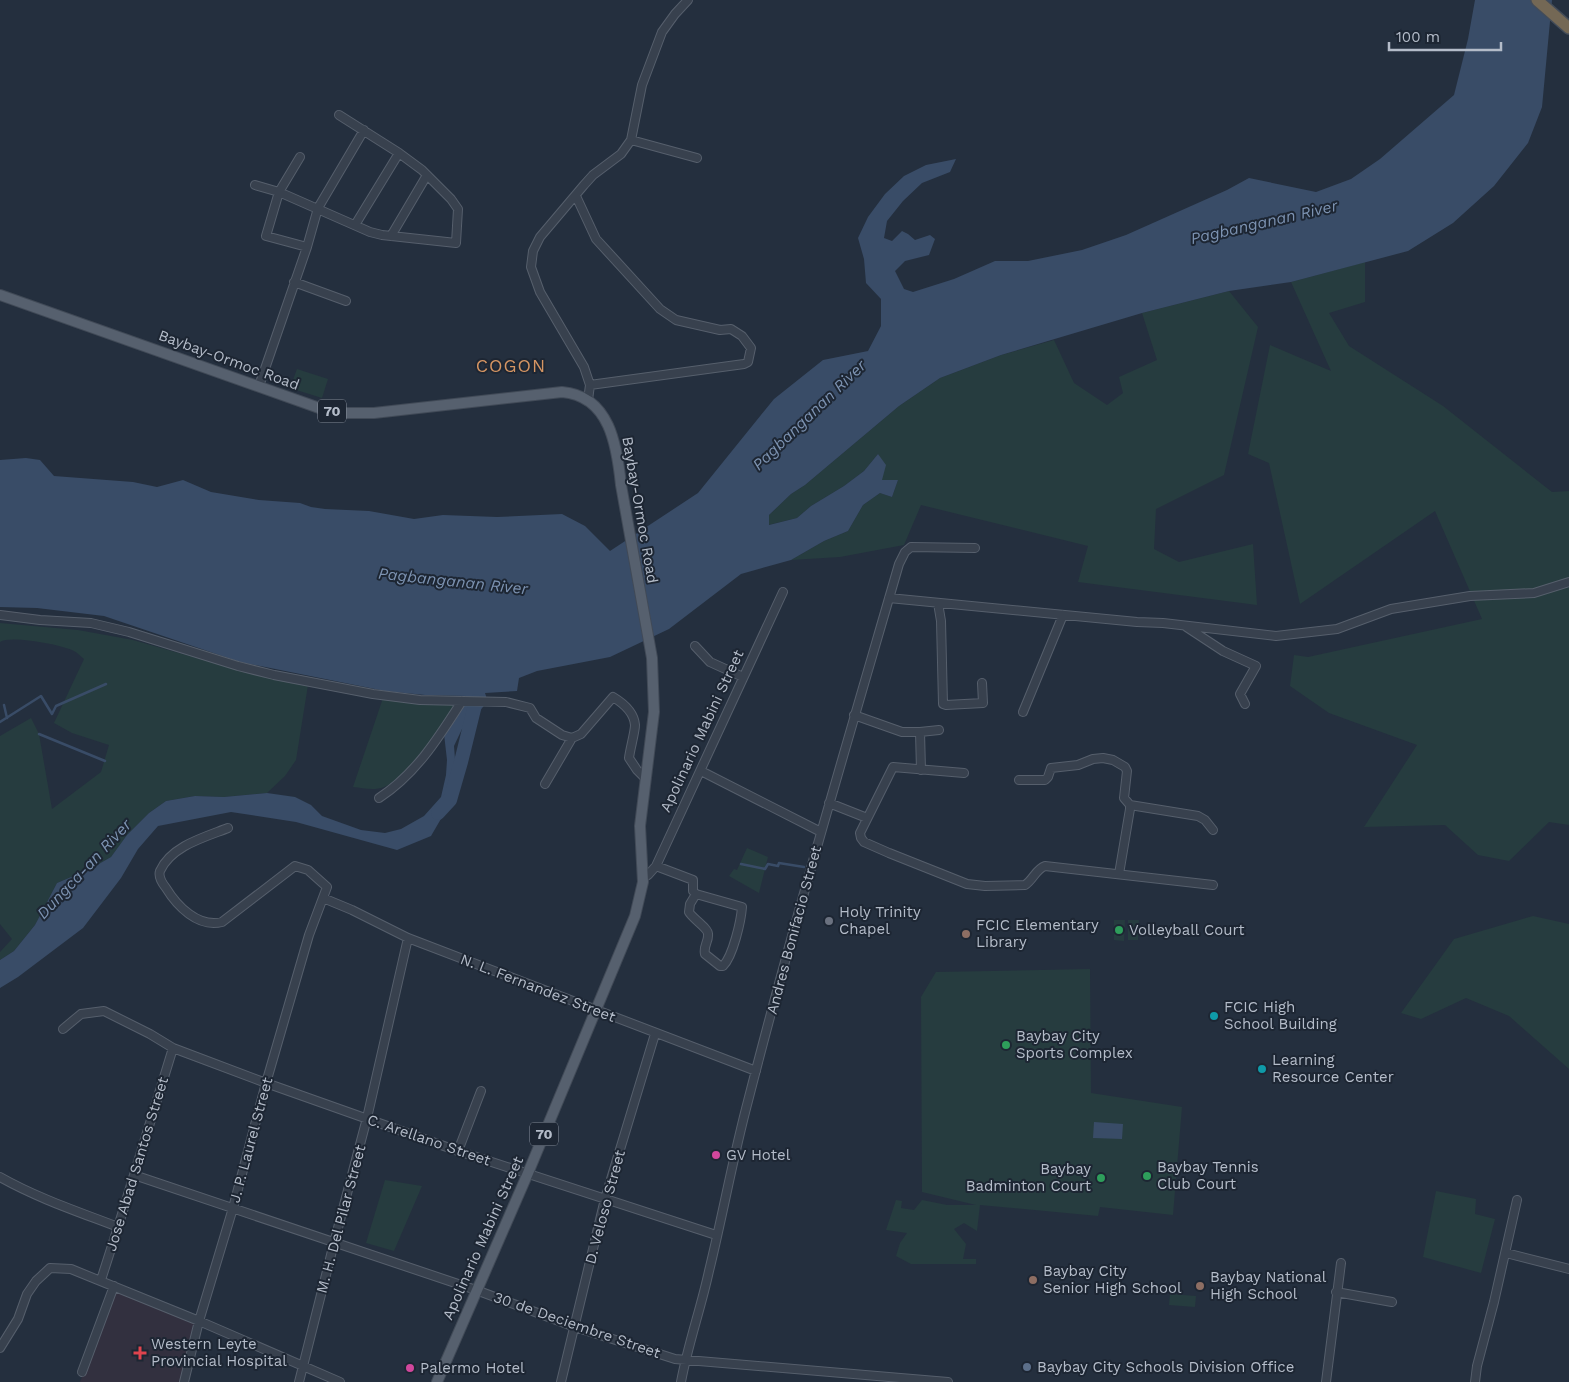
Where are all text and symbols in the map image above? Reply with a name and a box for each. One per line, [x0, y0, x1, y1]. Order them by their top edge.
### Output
scale bar [1389, 20, 1502, 52]
text: 100 m [1396, 28, 1440, 46]
water label: Pagbanganan River [1189, 196, 1340, 248]
street label: Baybay-Ormoc Road [156, 326, 302, 394]
district label: COGON [476, 355, 546, 376]
water label: Pagbanganan River [748, 355, 870, 474]
road number: 70 [318, 400, 346, 422]
street label: Baybay-Ormoc Road [618, 435, 662, 585]
water label: Pagbanganan River [377, 564, 530, 598]
street label: Apolinario Mabini Street [656, 646, 748, 815]
water label: Dungca-an River [33, 815, 136, 923]
street label: Andres Bonifacio Street [763, 843, 825, 1016]
place label: Holy Trinity Chapel [839, 903, 921, 938]
marker: Holy Trinity Chapel [823, 915, 835, 927]
place label: FCIC Elementary Library [976, 916, 1099, 951]
place label: Volleyball Court [1129, 921, 1245, 939]
marker: Volleyball Court [1113, 924, 1125, 936]
marker: FCIC Elementary Library [960, 928, 972, 940]
street label: N. L. Fernandez Street [458, 950, 619, 1026]
place label: FCIC High School Building [1224, 998, 1337, 1033]
marker: FCIC High School Building [1208, 1010, 1220, 1022]
place label: Baybay City Sports Complex [1016, 1027, 1133, 1062]
marker: Baybay City Sports Complex [1000, 1039, 1012, 1051]
place label: Learning Resource Center [1272, 1051, 1394, 1086]
marker: Learning Resource Center [1256, 1063, 1268, 1075]
street label: Jose Abad Santos Street [102, 1074, 172, 1253]
street label: J. P. Laurel Street [226, 1075, 277, 1205]
street label: C. Arellano Street [365, 1110, 494, 1170]
road number: 70 [530, 1122, 558, 1146]
street label: M. H. Del Pilar Street [313, 1142, 370, 1295]
place label: GV Hotel [726, 1146, 791, 1164]
street label: D. Veloso Street [581, 1147, 629, 1266]
marker: GV Hotel [710, 1149, 722, 1161]
street label: Apolinario Mabini Street [439, 1153, 528, 1323]
place label: Baybay Tennis Club Court [1157, 1158, 1259, 1193]
place label: Baybay Badminton Court [966, 1160, 1092, 1195]
marker: Baybay Tennis Club Court [1141, 1170, 1153, 1182]
marker: Baybay Badminton Court [1095, 1172, 1107, 1184]
place label: Baybay City Senior High School [1043, 1262, 1182, 1297]
place label: Baybay National High School [1210, 1268, 1327, 1303]
marker: Baybay City Senior High School [1027, 1274, 1039, 1286]
marker: Baybay National High School [1194, 1280, 1206, 1292]
street label: 30 de Deciembre Street [491, 1288, 664, 1362]
place label: Western Leyte Provincial Hospital [151, 1335, 287, 1370]
marker: Western Leyte Provincial Hospital [133, 1346, 147, 1360]
place label: Baybay City Schools Division Office [1037, 1358, 1294, 1376]
place label: Palermo Hotel [420, 1359, 525, 1377]
marker: Baybay City Schools Division Office [1021, 1361, 1033, 1373]
marker: Palermo Hotel [404, 1362, 416, 1374]

